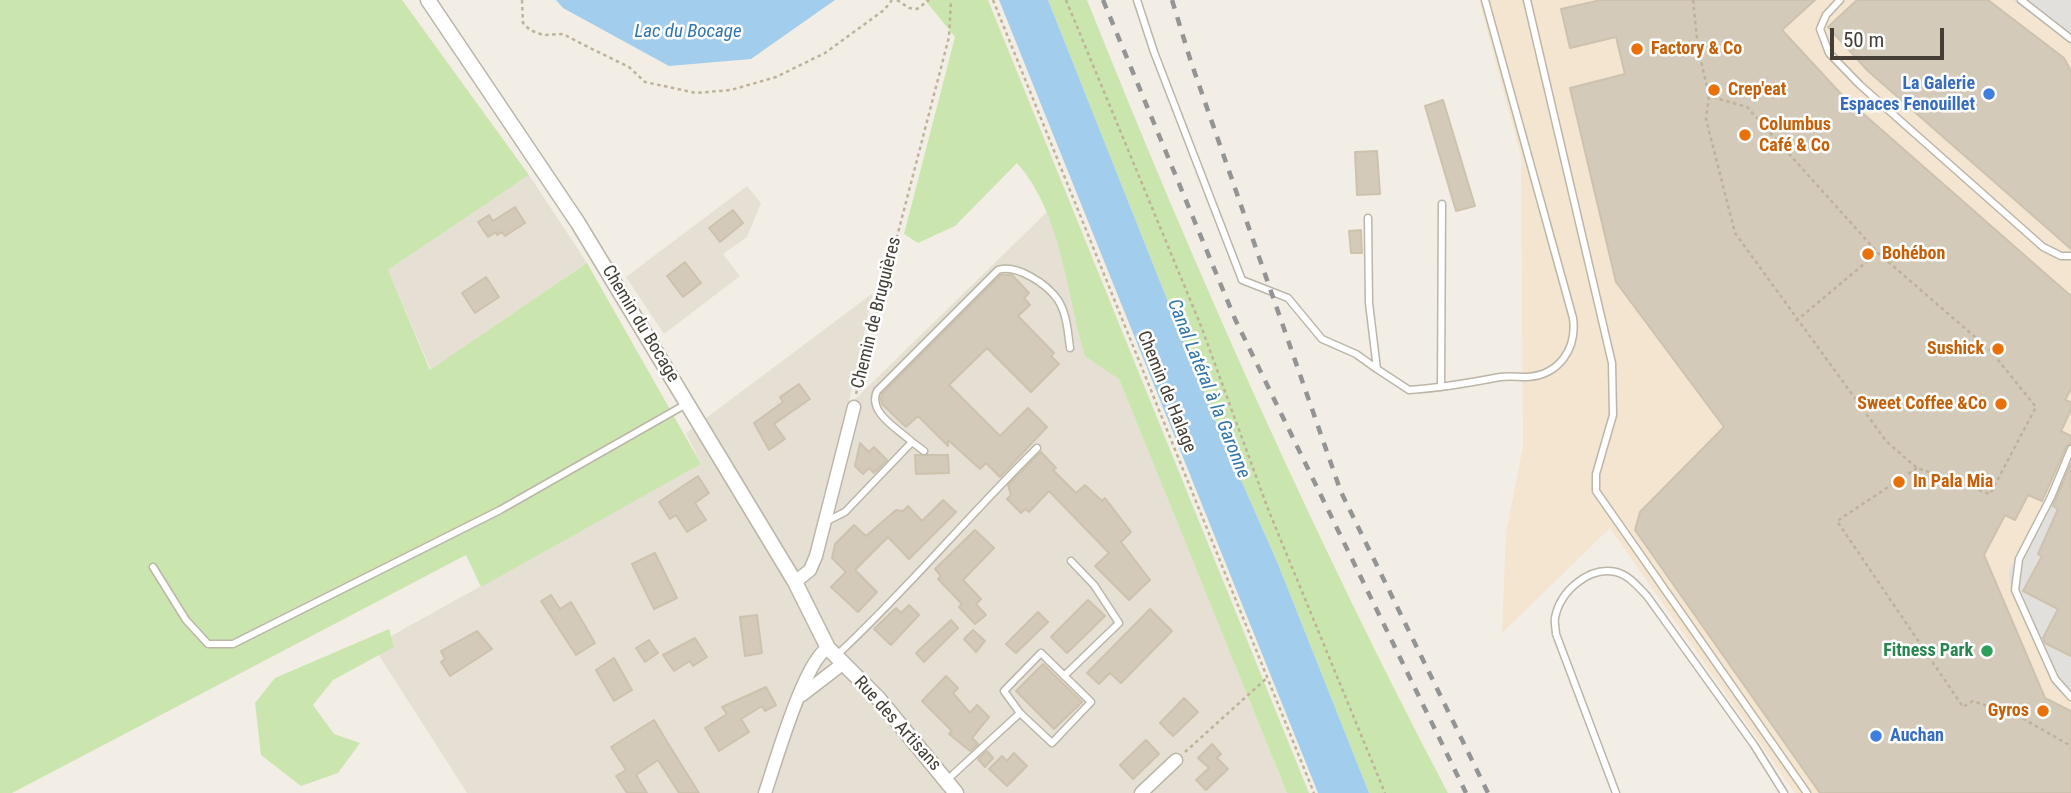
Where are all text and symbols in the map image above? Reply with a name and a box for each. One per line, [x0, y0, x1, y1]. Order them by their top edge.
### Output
scale bar [1833, 14, 1947, 58]
water label: Lac du Bocage [634, 21, 742, 43]
text: 50 m [1843, 28, 1884, 52]
place label: Factory & Co [1651, 38, 1742, 60]
marker: Factory & Co [1629, 41, 1645, 57]
place label: La Galerie Espaces Fenouillet [1840, 73, 1975, 116]
place label: Crep'eat [1728, 79, 1786, 101]
marker: Crep'eat [1706, 82, 1722, 98]
marker: La Galerie Espaces Fenouillet [1981, 86, 1997, 102]
place label: Columbus Café & Co [1759, 114, 1831, 156]
marker: Columbus Café & Co [1737, 127, 1753, 143]
street label: Chemin de Bruguières [848, 235, 906, 391]
place label: Bohébon [1882, 243, 1945, 265]
marker: Bohébon [1860, 246, 1876, 262]
street label: Chemin du Bocage [597, 262, 683, 386]
water label: Canal Latéral à la Garonne [1162, 296, 1254, 482]
street label: Chemin de Halage [1132, 328, 1200, 456]
place label: Sushick [1927, 338, 1984, 360]
marker: Sushick [1990, 341, 2006, 357]
place label: Sweet Coffee &Co [1857, 393, 1987, 415]
marker: Sweet Coffee &Co [1993, 396, 2009, 412]
place label: In Pala Mia [1913, 471, 1993, 493]
marker: In Pala Mia [1891, 474, 1907, 490]
place label: Fitness Park [1883, 640, 1973, 662]
marker: Fitness Park [1979, 643, 1995, 659]
street label: Rue des Artisans [849, 672, 945, 776]
place label: Gyros [1988, 700, 2029, 722]
marker: Gyros [2035, 703, 2051, 719]
place label: Auchan [1890, 725, 1944, 747]
marker: Auchan [1868, 728, 1884, 744]

